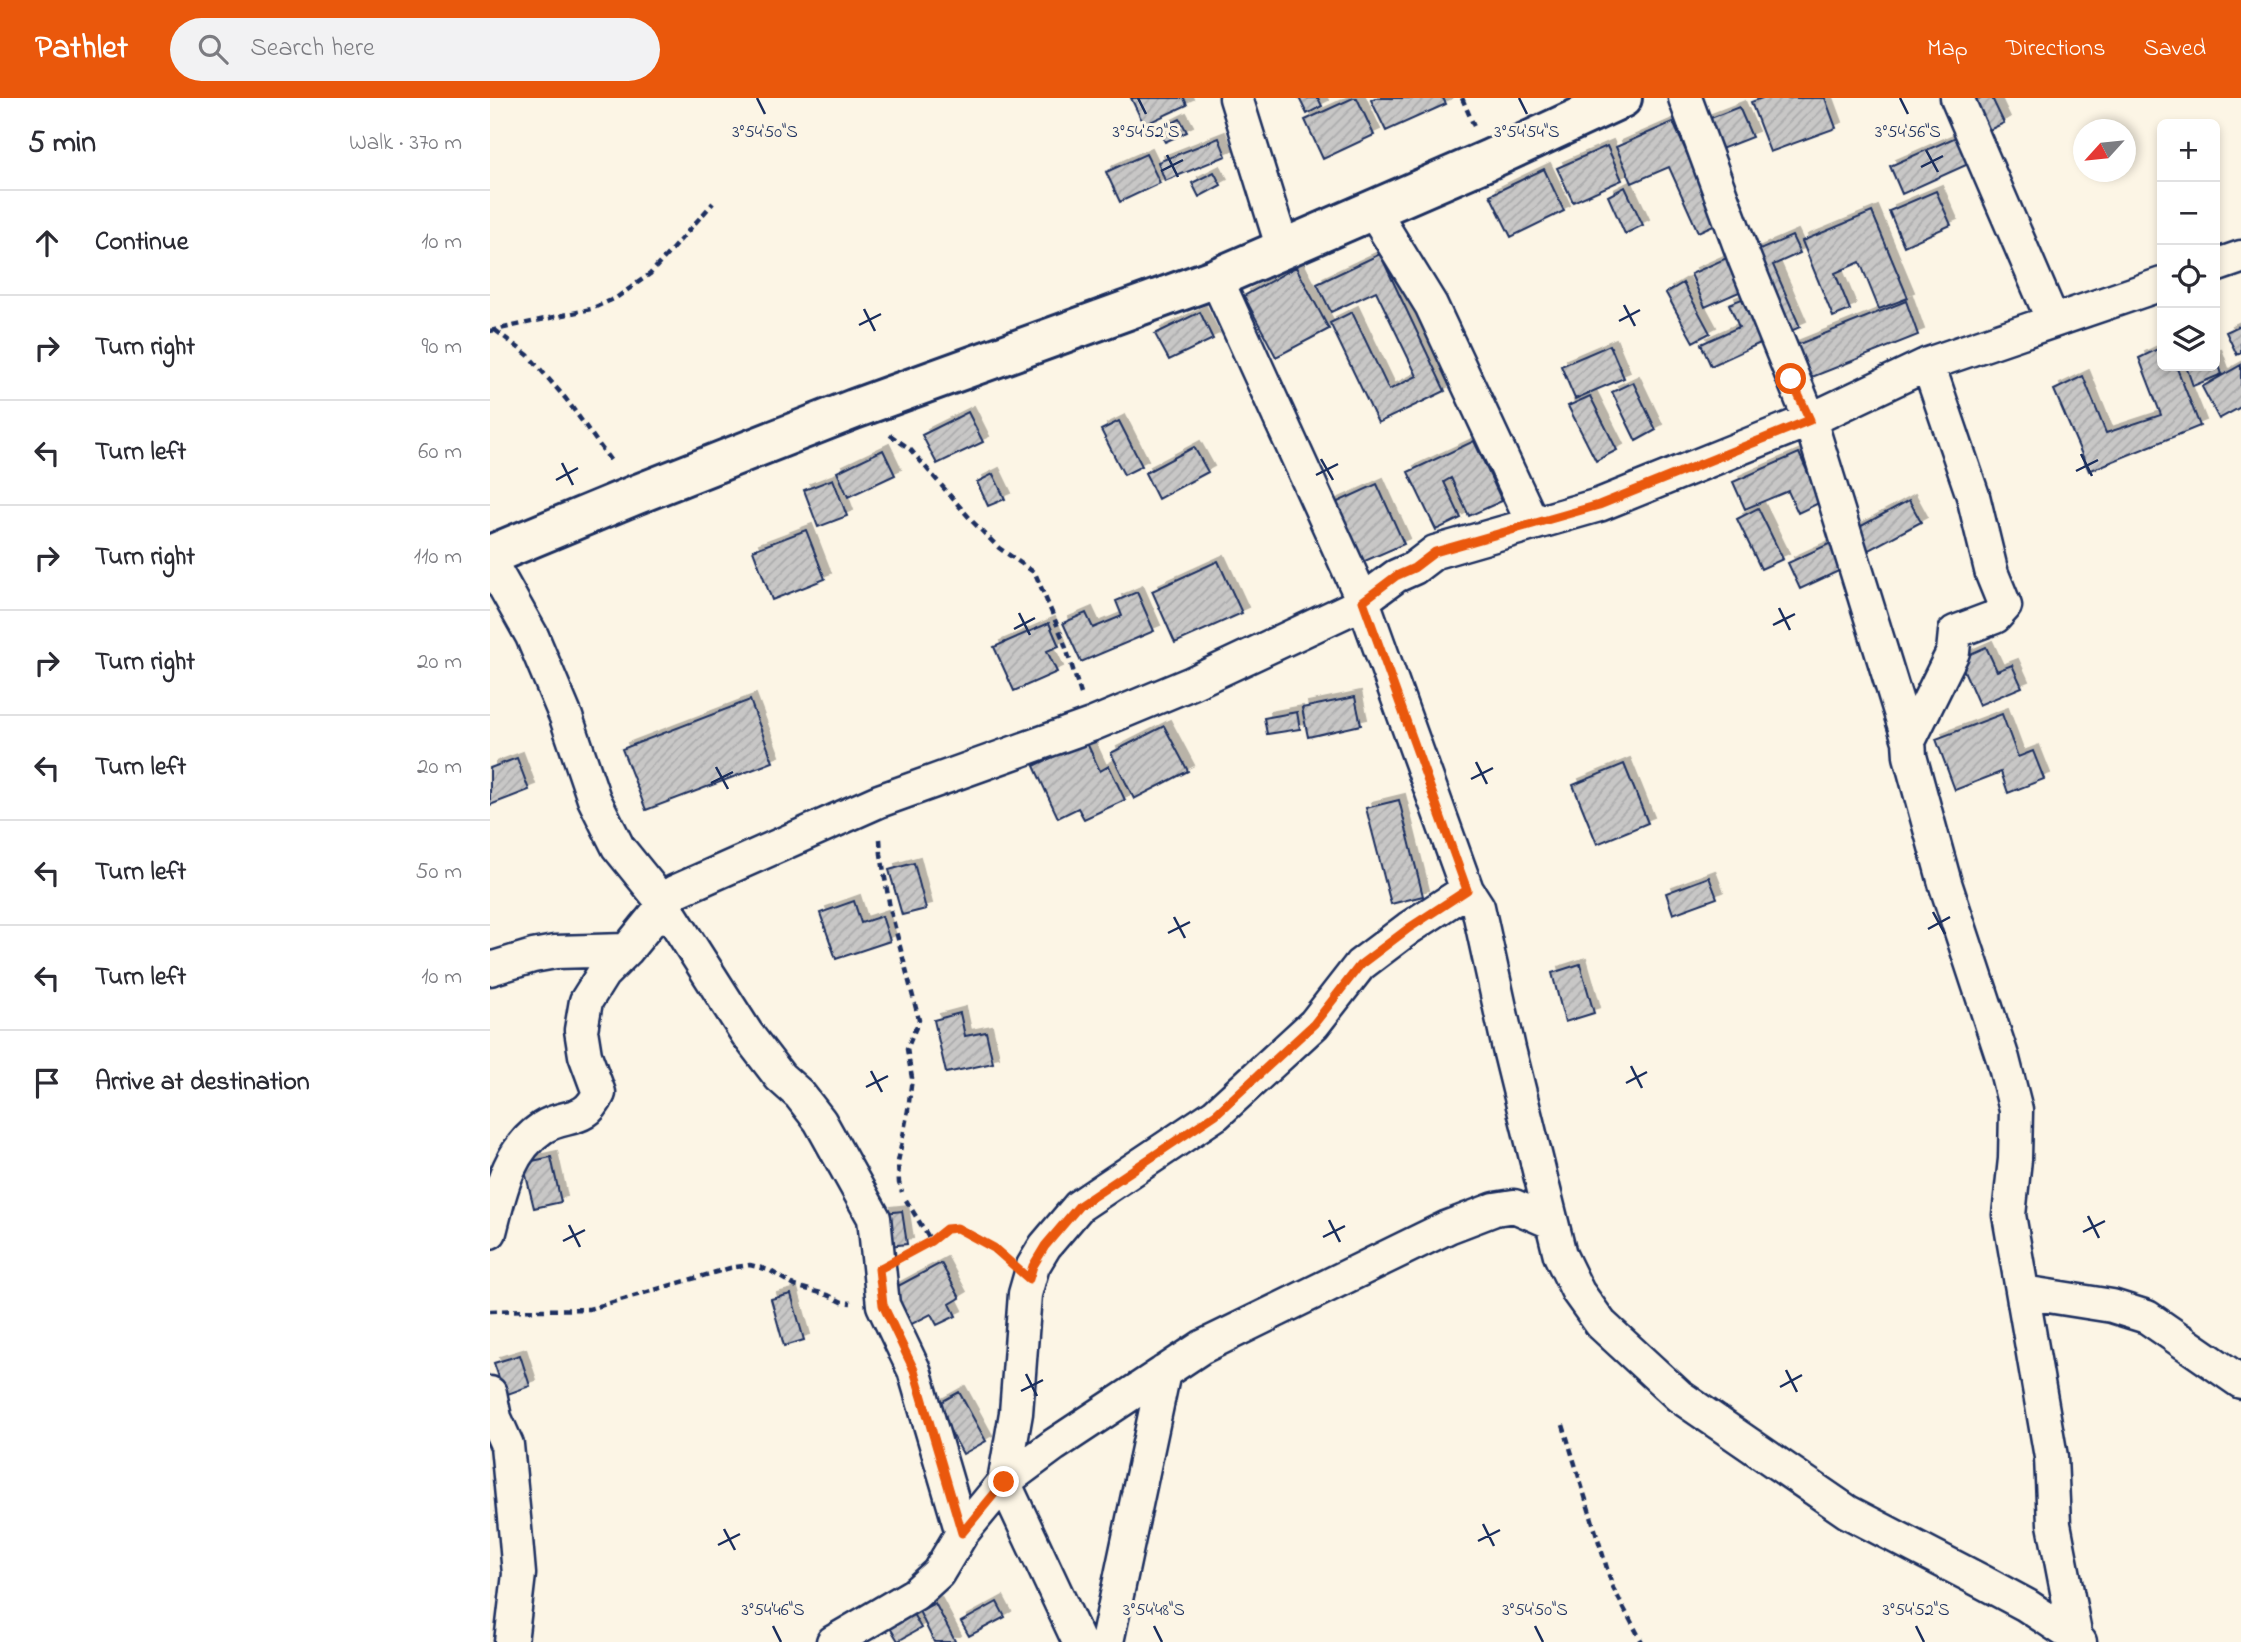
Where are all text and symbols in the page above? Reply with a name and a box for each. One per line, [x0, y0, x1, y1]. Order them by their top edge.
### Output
search box [170, 18, 660, 81]
text: Pathlet [35, 25, 128, 73]
icon: search [194, 30, 232, 68]
text: Search here [250, 30, 375, 68]
text: Map [1927, 32, 1968, 67]
text: Directions [2006, 32, 2105, 67]
text: Saved [2143, 32, 2206, 67]
north arrow [2073, 119, 2136, 182]
map controls [2157, 119, 2220, 371]
button: + [2157, 119, 2220, 182]
text: 3°54'50"S [732, 120, 798, 146]
text: 3°54'52"S [1113, 120, 1179, 146]
text: 3°54'54"S [1494, 120, 1560, 146]
text: 3°54'56"S [1875, 120, 1941, 146]
text: 5 min [28, 122, 96, 166]
text: Walk · 370 m [349, 127, 462, 160]
button: − [2157, 182, 2220, 245]
icon: ahead [28, 224, 66, 262]
text: Continue [95, 224, 188, 262]
text: 10 m [421, 226, 462, 259]
button: locate [2157, 245, 2220, 308]
button: layers [2157, 308, 2220, 371]
icon: right [28, 329, 66, 367]
text: Turn right [95, 329, 195, 367]
text: 90 m [422, 331, 462, 364]
route start [1775, 363, 1806, 394]
icon: left [28, 434, 66, 472]
text: Turn left [95, 434, 186, 472]
text: 60 m [418, 436, 462, 469]
icon: right [28, 539, 66, 577]
text: Turn right [95, 539, 195, 577]
text: 110 m [414, 541, 462, 574]
icon: right [28, 644, 66, 682]
text: Turn right [95, 644, 195, 682]
text: 20 m [417, 646, 462, 679]
icon: left [28, 749, 66, 787]
text: Turn left [95, 749, 186, 787]
text: 20 m [417, 751, 462, 784]
icon: left [28, 854, 66, 892]
text: Turn left [95, 854, 186, 892]
text: 50 m [415, 856, 462, 889]
icon: left [28, 959, 66, 997]
text: Turn left [95, 959, 186, 997]
text: 10 m [421, 961, 462, 994]
icon: arrive [28, 1064, 66, 1102]
text: Arrive at destination [95, 1064, 310, 1102]
route end [988, 1466, 1019, 1497]
text: 3°54'46"S [742, 1598, 804, 1624]
text: 3°54'48"S [1123, 1598, 1185, 1624]
text: 3°54'50"S [1502, 1598, 1568, 1624]
text: 3°54'52"S [1883, 1598, 1949, 1624]

